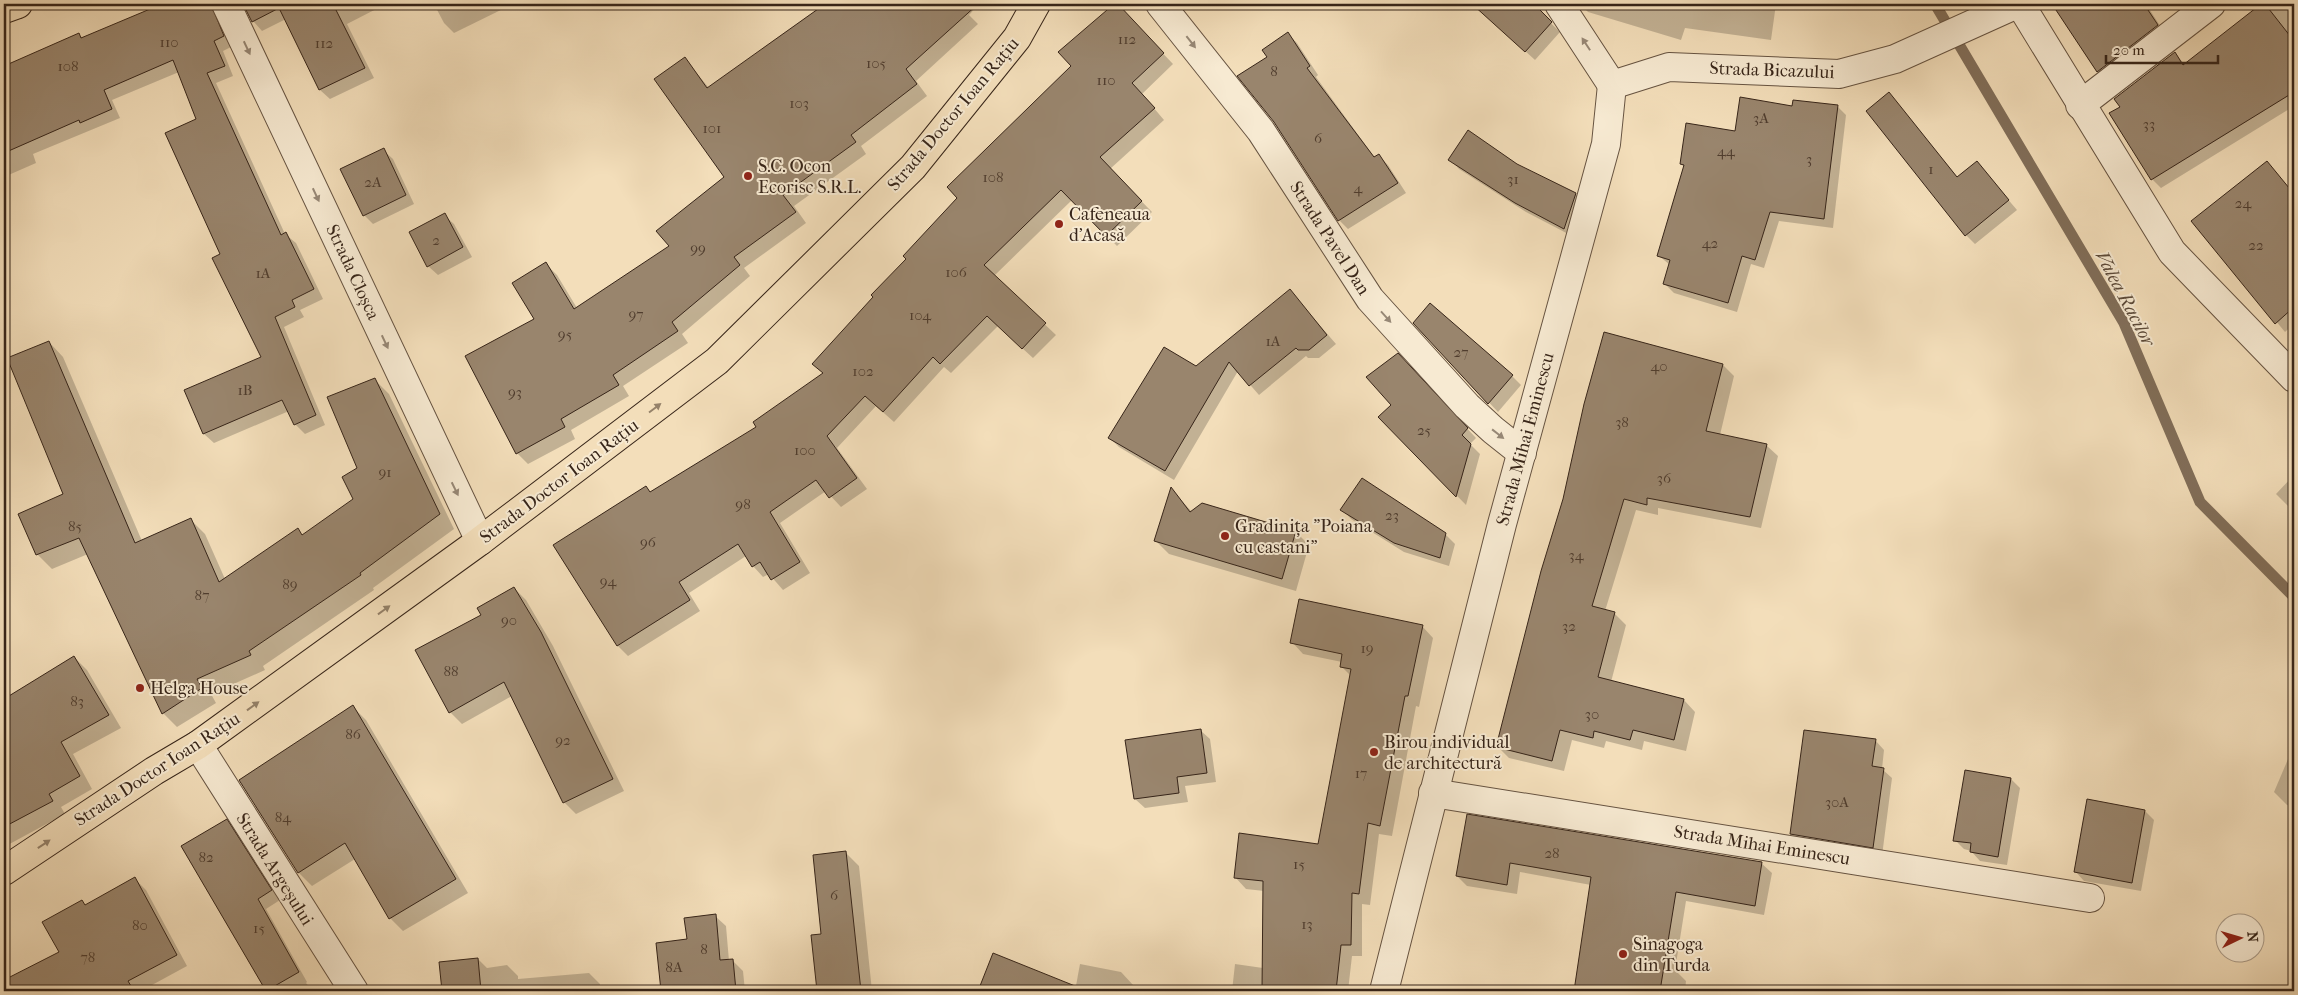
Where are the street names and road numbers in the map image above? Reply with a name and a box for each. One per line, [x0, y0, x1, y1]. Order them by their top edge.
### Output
street label: Strada Doctor Ioan Rațiu [883, 33, 1024, 195]
street label: Strada Bicazului [1709, 58, 1836, 83]
street label: Strada Pavel Dan [1285, 178, 1374, 299]
street label: Strada Cloșca [321, 221, 384, 324]
street label: Strada Mihai Eminescu [1492, 350, 1559, 528]
street label: Strada Doctor Ioan Rațiu [476, 415, 643, 548]
street label: Strada Doctor Ioan Rațiu [70, 708, 244, 831]
street label: Strada Argeșului [232, 809, 318, 930]
street label: Strada Mihai Eminescu [1672, 821, 1852, 870]

